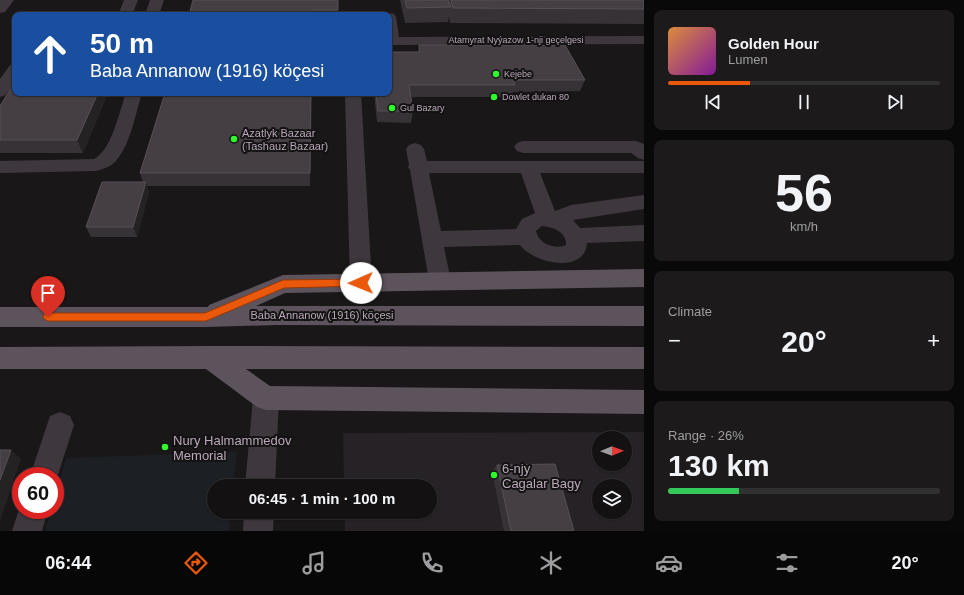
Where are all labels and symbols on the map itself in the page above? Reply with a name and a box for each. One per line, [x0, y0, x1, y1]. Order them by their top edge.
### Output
street label: Atamyrat Nyýazow 1-nji geçelgesi [448, 35, 584, 45]
marker: Kejebe [491, 69, 501, 79]
place label: Kejebe [504, 69, 532, 79]
marker: Dowlet dukan 80 [489, 92, 499, 102]
place label: Dowlet dukan 80 [502, 92, 569, 102]
marker: Gul Bazary [387, 103, 397, 113]
place label: Gul Bazary [400, 103, 445, 113]
place label: Azatlyk Bazaar (Tashauz Bazaar) [242, 127, 328, 152]
marker: Azatlyk Bazaar (Tashauz Bazaar) [229, 134, 239, 144]
position arrow [340, 262, 382, 304]
pin [31, 276, 65, 317]
street label: Baba Annanow (1916) köçesi [250, 309, 394, 321]
north arrow [592, 431, 632, 471]
place label: Nury Halmammedov Memorial [173, 433, 292, 463]
marker: Nury Halmammedov Memorial [160, 442, 170, 452]
place label: 6-njy Cagalar Bagy [502, 461, 581, 491]
speed limit sign: 60 [12, 467, 64, 519]
marker: 6-njy Cagalar Bagy [489, 470, 499, 480]

